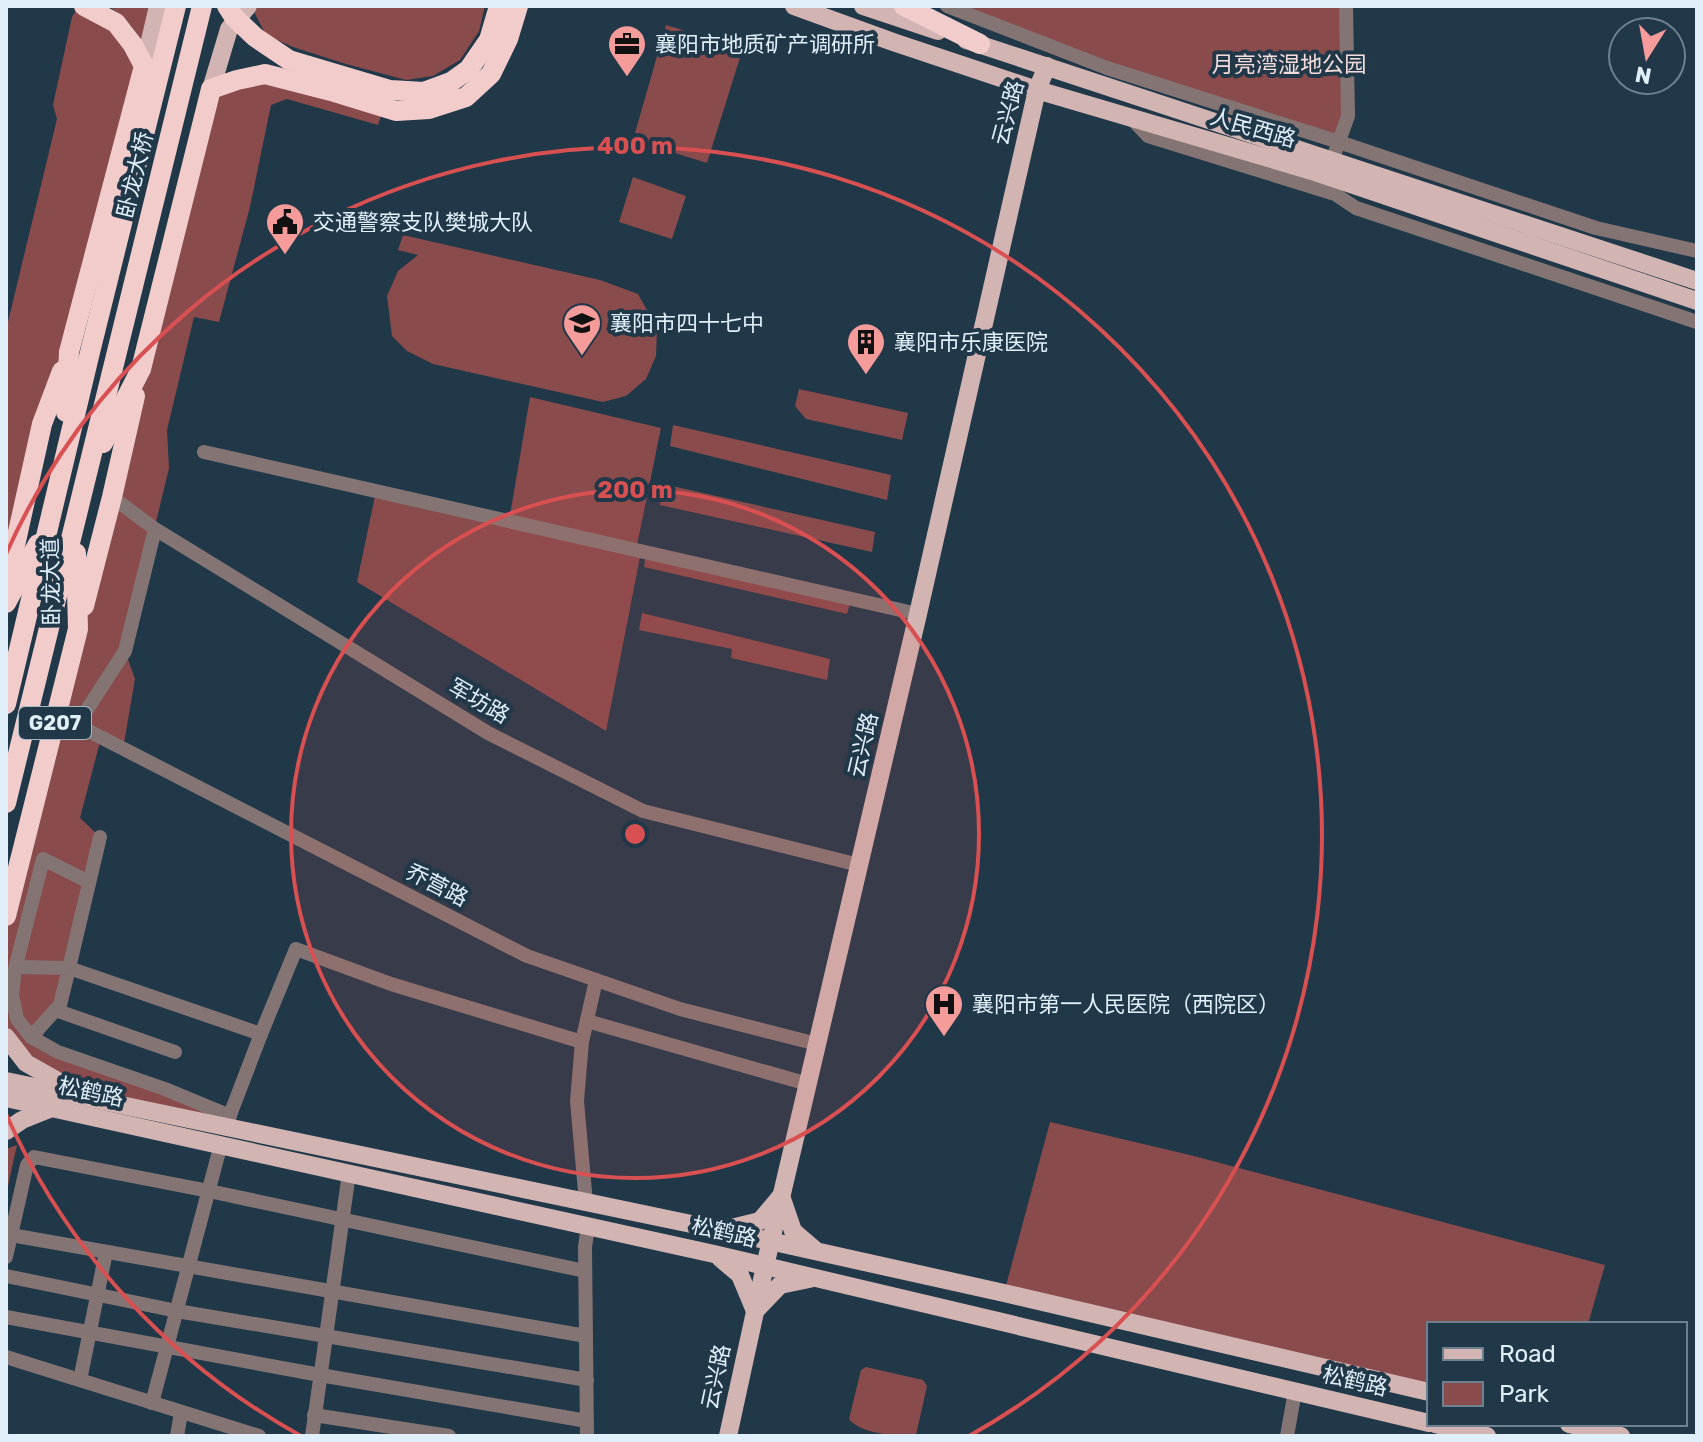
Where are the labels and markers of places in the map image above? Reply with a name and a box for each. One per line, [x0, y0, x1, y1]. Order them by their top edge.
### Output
office icon: 襄阳市地质矿产调研所 [606, 23, 648, 78]
place label: 襄阳市地质矿产调研所 [655, 31, 875, 58]
public building icon: 交通警察支队樊城大队 [264, 201, 306, 256]
place label: 交通警察支队樊城大队 [313, 209, 533, 236]
school or university icon: 襄阳市四十七中 [561, 302, 603, 357]
place label: 襄阳市四十七中 [610, 310, 764, 337]
building icon: 襄阳市乐康医院 [845, 321, 887, 376]
place label: 襄阳市乐康医院 [894, 329, 1048, 356]
centre of rings [621, 820, 649, 848]
hospital icon: 襄阳市第一人民医院（西院区） [923, 983, 965, 1038]
place label: 襄阳市第一人民医院（西院区） [972, 991, 1280, 1018]

